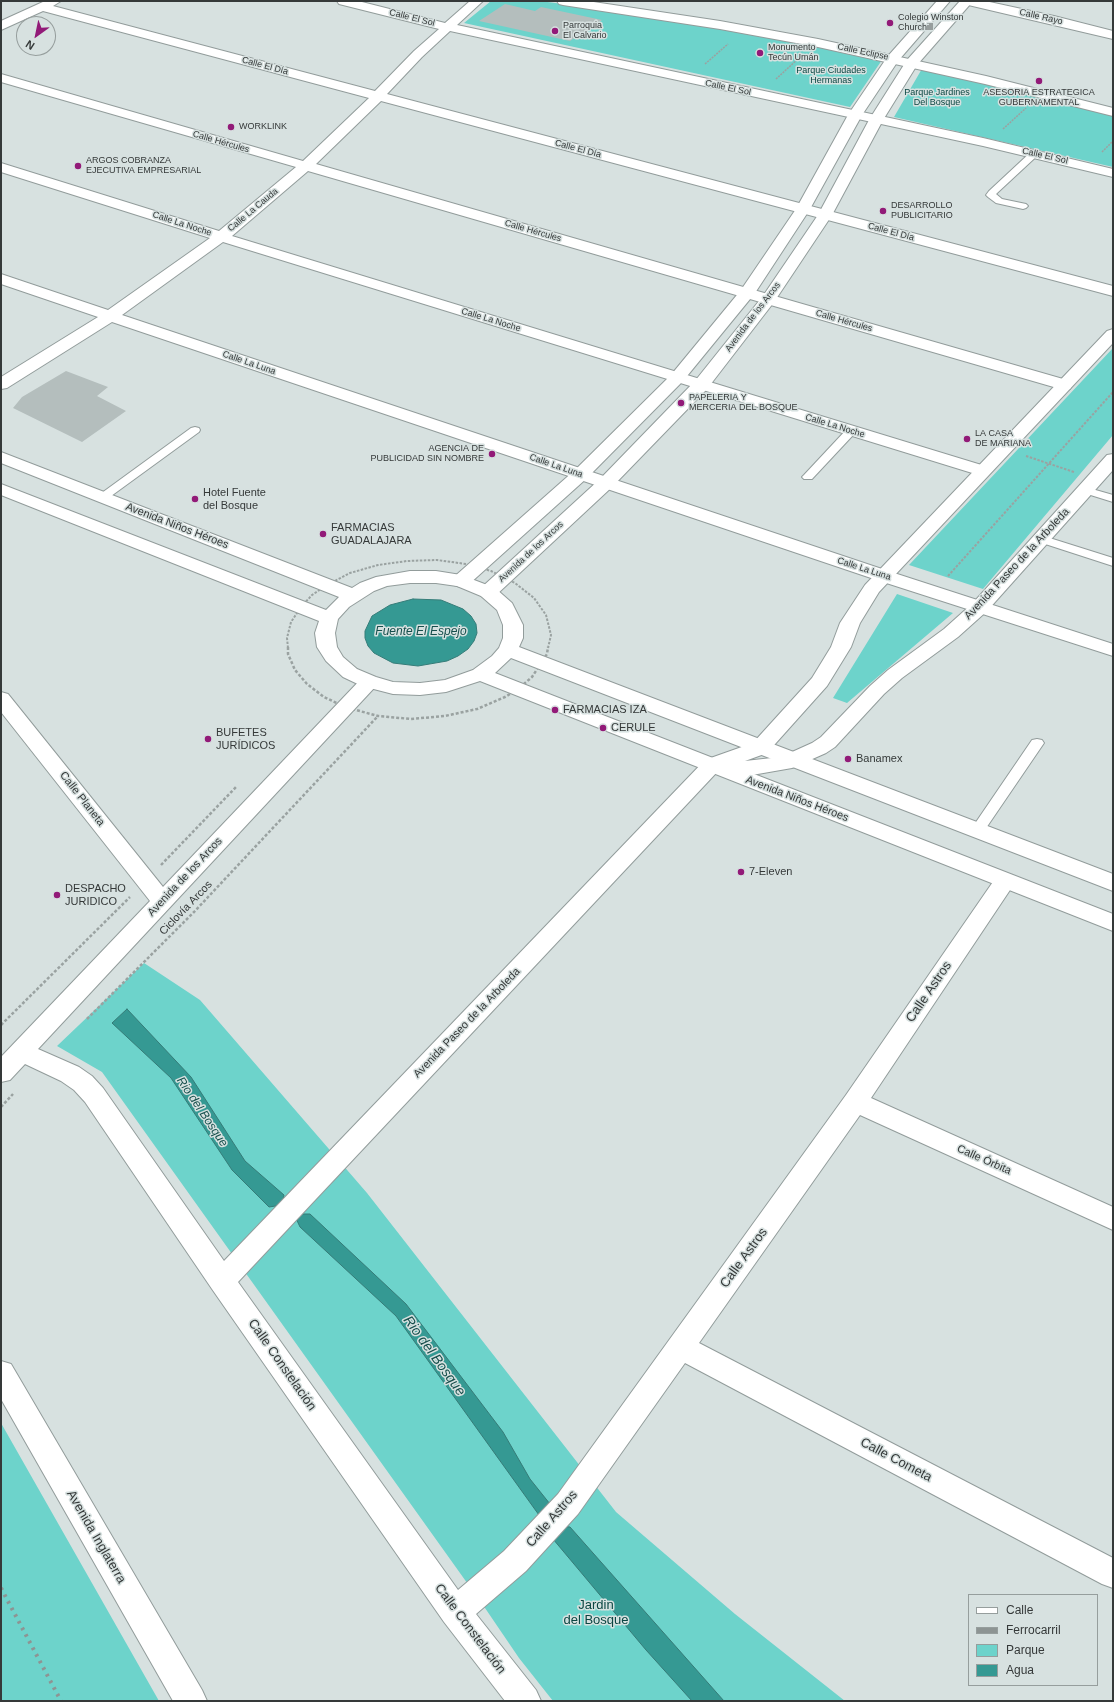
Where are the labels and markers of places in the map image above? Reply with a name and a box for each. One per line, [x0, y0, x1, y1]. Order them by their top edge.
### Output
place label: Colegio Winston Churchill [898, 13, 964, 34]
marker: Colegio Winston Churchill [885, 18, 895, 28]
place label: Parroquia El Calvario [563, 21, 607, 42]
marker: Parroquia El Calvario [550, 26, 560, 36]
place label: Monumento Tecún Umán [768, 43, 819, 64]
marker: Monumento Tecún Umán [755, 48, 765, 58]
marker: ASESORIA ESTRATEGICA GUBERNAMENTAL [1034, 76, 1044, 86]
place label: ASESORIA ESTRATEGICA GUBERNAMENTAL [983, 88, 1095, 109]
marker: WORKLINK [226, 122, 236, 132]
place label: WORKLINK [239, 122, 287, 132]
place label: ARGOS COBRANZA EJECUTIVA EMPRESARIAL [86, 156, 201, 177]
marker: ARGOS COBRANZA EJECUTIVA EMPRESARIAL [73, 161, 83, 171]
place label: DESARROLLO PUBLICITARIO [891, 201, 953, 222]
marker: DESARROLLO PUBLICITARIO [878, 206, 888, 216]
place label: PAPELERIA Y MERCERIA DEL BOSQUE [689, 393, 798, 414]
marker: PAPELERIA Y MERCERIA DEL BOSQUE [676, 398, 686, 408]
place label: LA CASA DE MARIANA [975, 429, 1031, 450]
marker: LA CASA DE MARIANA [962, 434, 972, 444]
place label: AGENCIA DE PUBLICIDAD SIN NOMBRE [370, 444, 484, 465]
marker: AGENCIA DE PUBLICIDAD SIN NOMBRE [487, 449, 497, 459]
place label: Hotel Fuente del Bosque [203, 486, 266, 512]
marker: Hotel Fuente del Bosque [190, 494, 200, 504]
place label: FARMACIAS GUADALAJARA [331, 521, 412, 547]
marker: FARMACIAS GUADALAJARA [318, 529, 328, 539]
place label: FARMACIAS IZA [563, 703, 647, 717]
marker: FARMACIAS IZA [550, 705, 560, 715]
place label: CERULE [611, 721, 656, 735]
marker: CERULE [598, 723, 608, 733]
place label: BUFETES JURÍDICOS [216, 726, 275, 752]
marker: BUFETES JURÍDICOS [203, 734, 213, 744]
place label: Banamex [856, 752, 902, 766]
marker: Banamex [843, 754, 853, 764]
place label: 7-Eleven [749, 865, 792, 879]
marker: 7-Eleven [736, 867, 746, 877]
place label: DESPACHO JURIDICO [65, 882, 126, 908]
marker: DESPACHO JURIDICO [52, 890, 62, 900]

